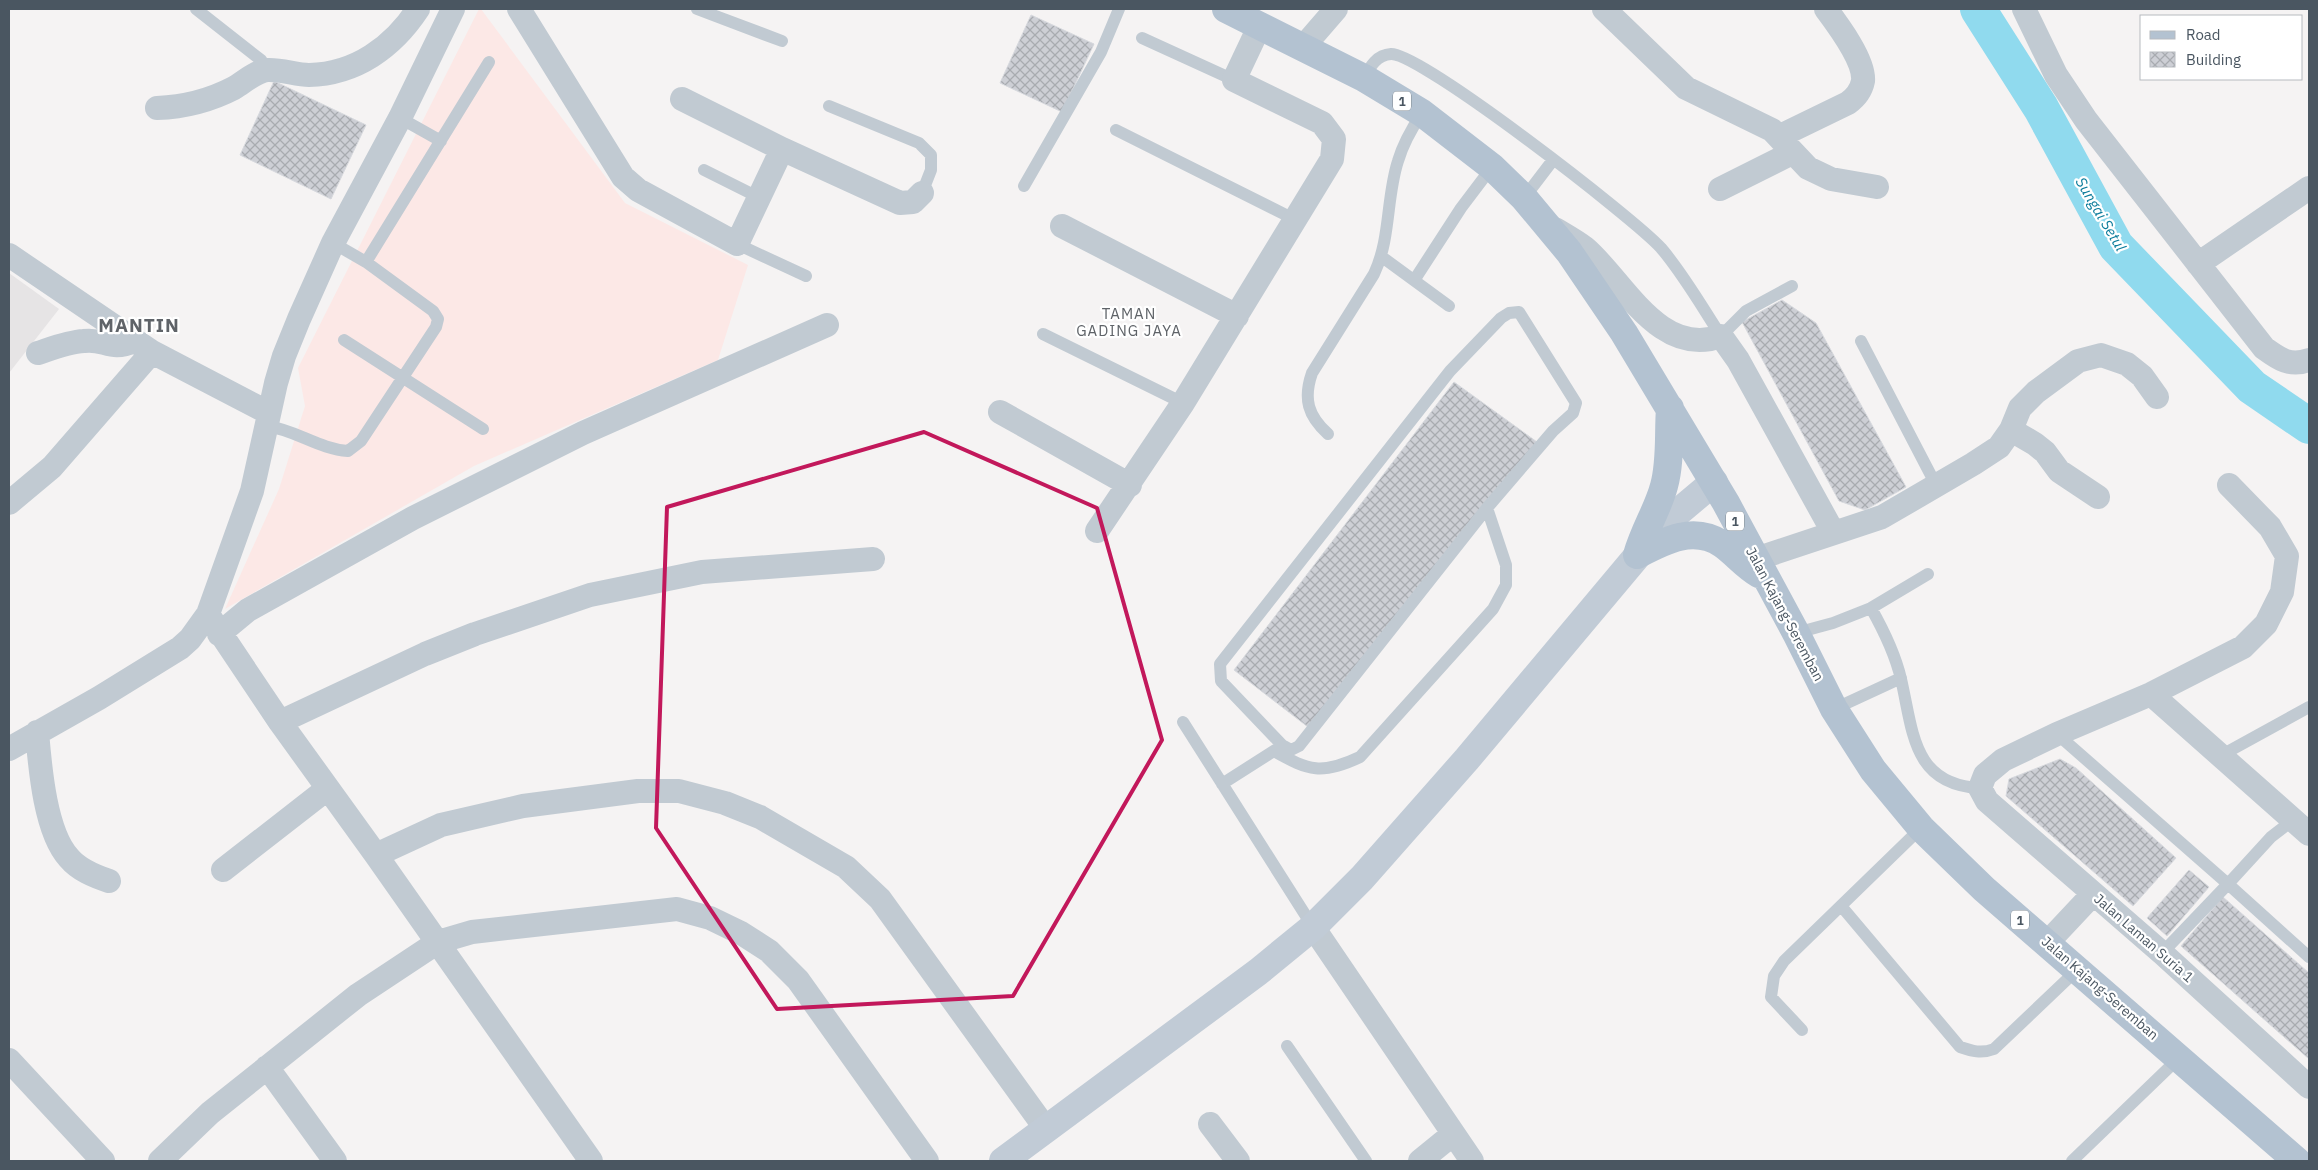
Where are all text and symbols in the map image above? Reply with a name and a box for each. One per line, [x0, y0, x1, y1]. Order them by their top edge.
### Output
legend [2140, 15, 2303, 80]
text: Road [2186, 25, 2221, 44]
text: Building [2186, 50, 2241, 69]
road number: 1 [1393, 92, 1411, 110]
water label: Sungai Setul [2071, 174, 2131, 254]
district label: TAMAN GADING JAYA [1076, 304, 1182, 340]
district label: MANTIN [98, 313, 180, 337]
road number: 1 [1726, 512, 1744, 530]
street label: Jalan Kajang-Seremban [1742, 544, 1828, 684]
street label: Jalan Laman Suria 1 [2090, 890, 2198, 986]
road number: 1 [2011, 910, 2029, 930]
street label: Jalan Kajang-Seremban [2038, 932, 2162, 1044]

